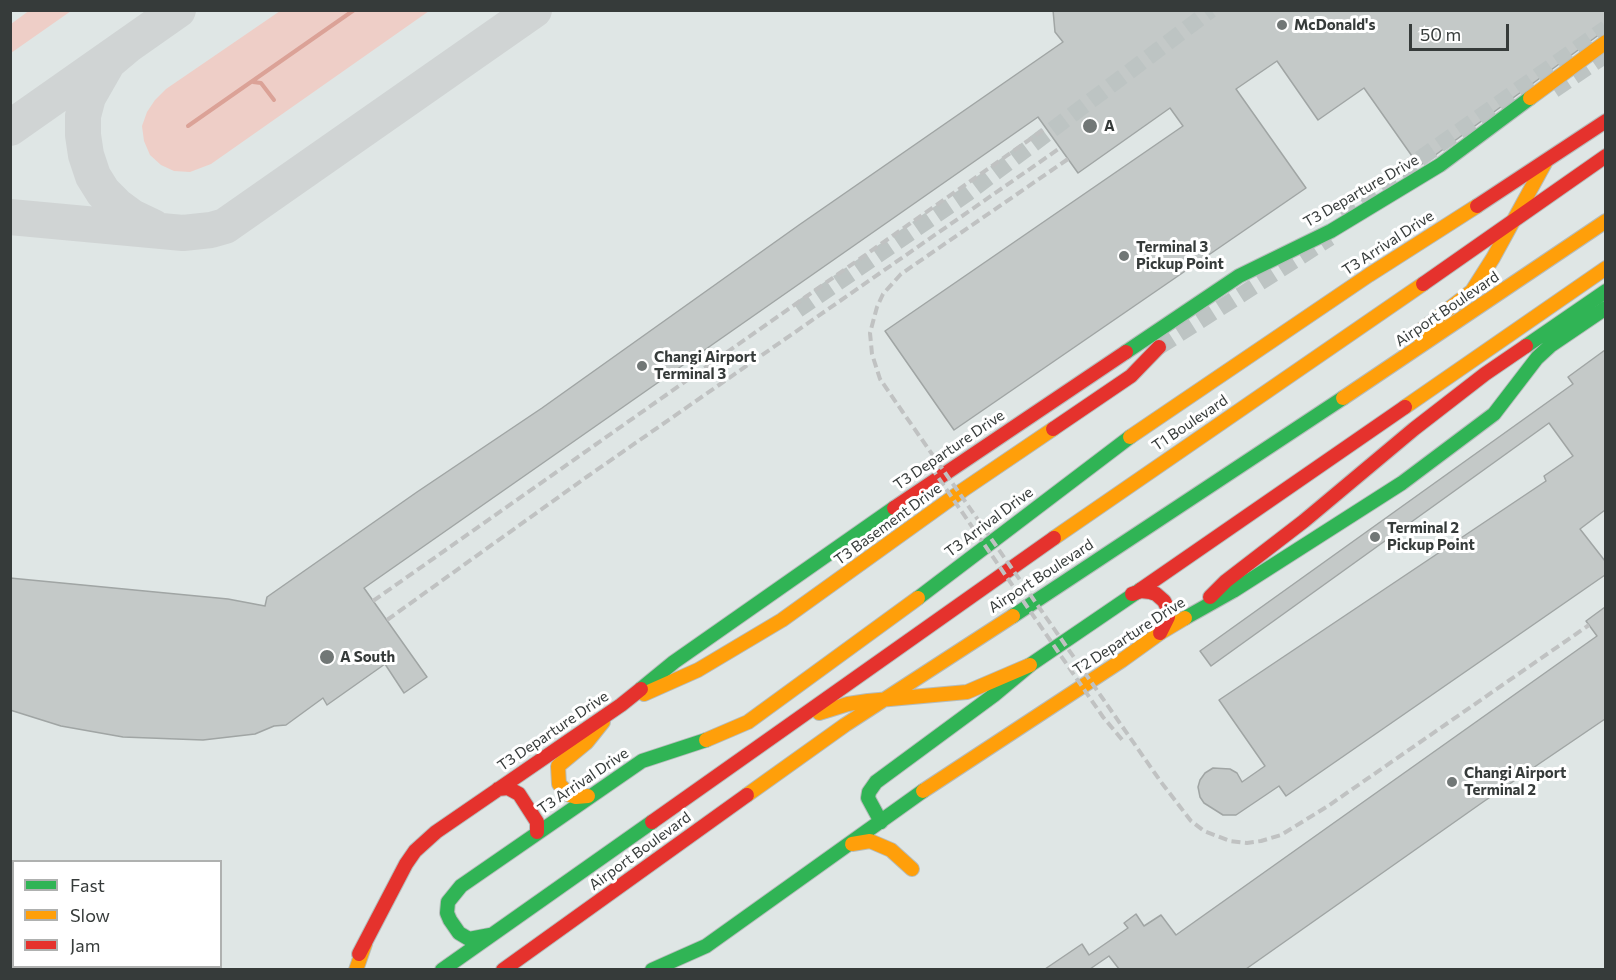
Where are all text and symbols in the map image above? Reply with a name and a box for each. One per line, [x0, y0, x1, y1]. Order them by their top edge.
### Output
scale bar [1412, 12, 1512, 50]
place label: McDonald's [1294, 16, 1375, 34]
marker: McDonald's [1275, 18, 1289, 32]
text: 50 m [1420, 23, 1461, 45]
marker: A [1081, 117, 1099, 135]
place label: A [1104, 117, 1115, 135]
street label: T3 Departure Drive [1300, 151, 1422, 231]
street label: T3 Arrival Drive [1339, 207, 1437, 279]
place label: Terminal 3 Pickup Point [1136, 238, 1224, 273]
marker: Terminal 3 Pickup Point [1117, 249, 1131, 263]
street label: Airport Boulevard [1392, 268, 1502, 350]
place label: Changi Airport Terminal 3 [654, 348, 756, 383]
marker: Changi Airport Terminal 3 [635, 359, 649, 373]
street label: T1 Boulevard [1149, 391, 1231, 455]
street label: T3 Departure Drive [890, 406, 1008, 494]
street label: T3 Basement Drive [831, 479, 945, 569]
street label: T3 Arrival Drive [941, 483, 1037, 561]
place label: Terminal 2 Pickup Point [1387, 519, 1475, 554]
marker: Terminal 2 Pickup Point [1368, 530, 1382, 544]
street label: Airport Boulevard [985, 535, 1097, 617]
street label: T2 Departure Drive [1070, 593, 1188, 679]
marker: A South [318, 648, 336, 666]
place label: A South [340, 648, 395, 666]
street label: T3 Departure Drive [494, 687, 612, 775]
street label: T3 Arrival Drive [534, 744, 632, 818]
place label: Changi Airport Terminal 2 [1464, 764, 1566, 799]
marker: Changi Airport Terminal 2 [1445, 775, 1459, 789]
street label: Airport Boulevard [586, 808, 694, 894]
legend [12, 860, 222, 968]
text: Fast [70, 874, 105, 896]
text: Slow [70, 904, 110, 926]
text: Jam [70, 934, 100, 956]

